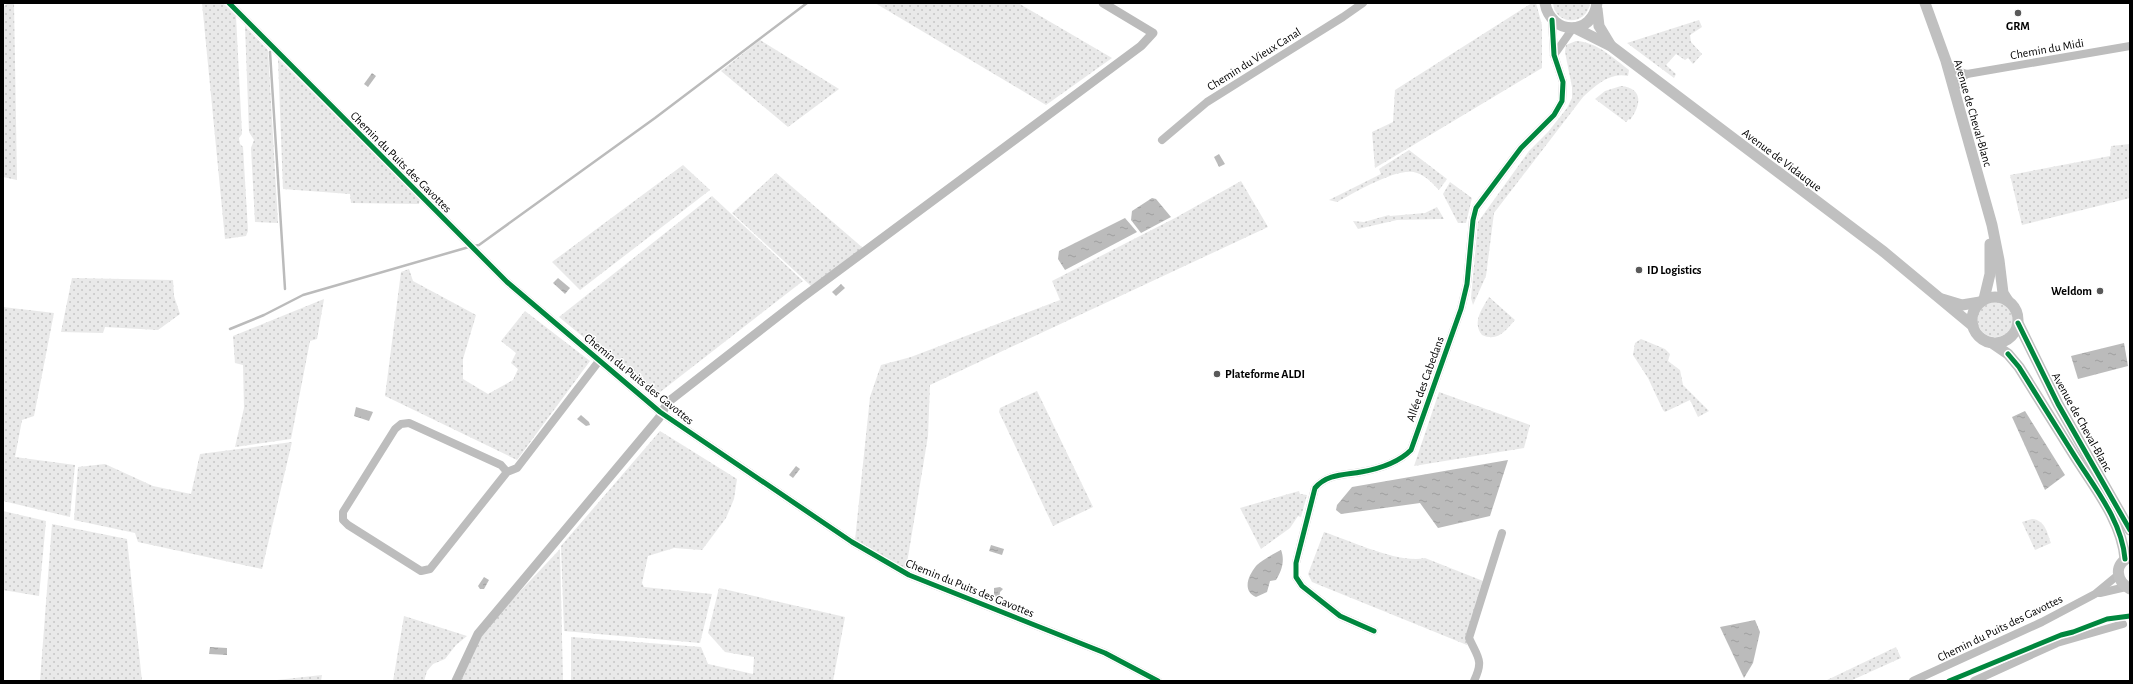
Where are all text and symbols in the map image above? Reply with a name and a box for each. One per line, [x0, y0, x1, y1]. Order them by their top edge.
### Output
marker: GRM [2013, 8, 2023, 18]
place label: GRM [2006, 20, 2030, 32]
street label: Chemin du Vieux Canal [1205, 25, 1303, 93]
street label: Chemin du Midi [2009, 37, 2085, 61]
street label: Avenue de Cheval-Blanc [1952, 58, 1994, 168]
street label: Chemin du Puits des Gavottes [348, 109, 454, 215]
street label: Avenue de Vidauque [1740, 126, 1824, 194]
place label: ID Logistics [1647, 264, 1702, 276]
marker: ID Logistics [1634, 265, 1644, 275]
place label: Weldom [2051, 285, 2092, 297]
marker: Weldom [2095, 286, 2105, 296]
street label: Chemin du Puits des Gavottes [582, 331, 696, 427]
street label: Allée des Cabedans [1404, 335, 1446, 423]
place label: Plateforme ALDI [1225, 368, 1305, 380]
marker: Plateforme ALDI [1212, 369, 1222, 379]
street label: Avenue de Cheval-Blanc [2050, 371, 2114, 474]
street label: Chemin du Puits des Gavottes [904, 557, 1036, 619]
street label: Chemin du Puits des Gavottes [1936, 593, 2064, 663]

